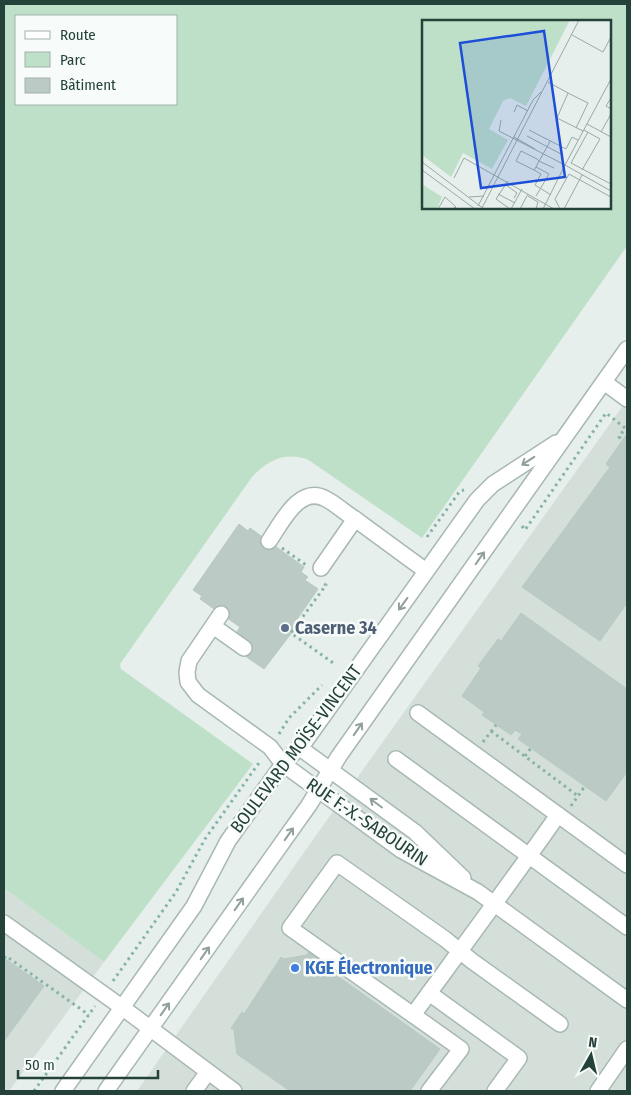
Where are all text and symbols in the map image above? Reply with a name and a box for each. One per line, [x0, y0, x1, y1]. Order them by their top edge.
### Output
legend [15, 15, 178, 105]
inset map [422, 20, 611, 209]
text: Route [60, 26, 96, 44]
text: Parc [60, 51, 86, 69]
text: Bâtiment [60, 76, 116, 94]
one-way arrow [522, 456, 536, 466]
one-way arrow [475, 551, 485, 565]
one-way arrow [398, 596, 408, 610]
place label: Caserne 34 [295, 617, 377, 639]
marker: Caserne 34 [279, 622, 291, 634]
street label: BOULEVARD MOÏSE-VINCENT [226, 660, 367, 837]
one-way arrow [353, 722, 363, 736]
street label: RUE F.-X.-SABOURIN [302, 773, 432, 871]
one-way arrow [369, 798, 383, 808]
one-way arrow [284, 827, 294, 841]
one-way arrow [234, 897, 244, 911]
one-way arrow [199, 946, 210, 960]
place label: KGE Électronique [305, 956, 433, 979]
marker: KGE Électronique [289, 962, 301, 974]
one-way arrow [160, 1002, 170, 1016]
north arrow [566, 1030, 616, 1080]
text: N [587, 1034, 598, 1052]
scale bar [18, 1048, 158, 1080]
text: 50 m [25, 1056, 55, 1074]

